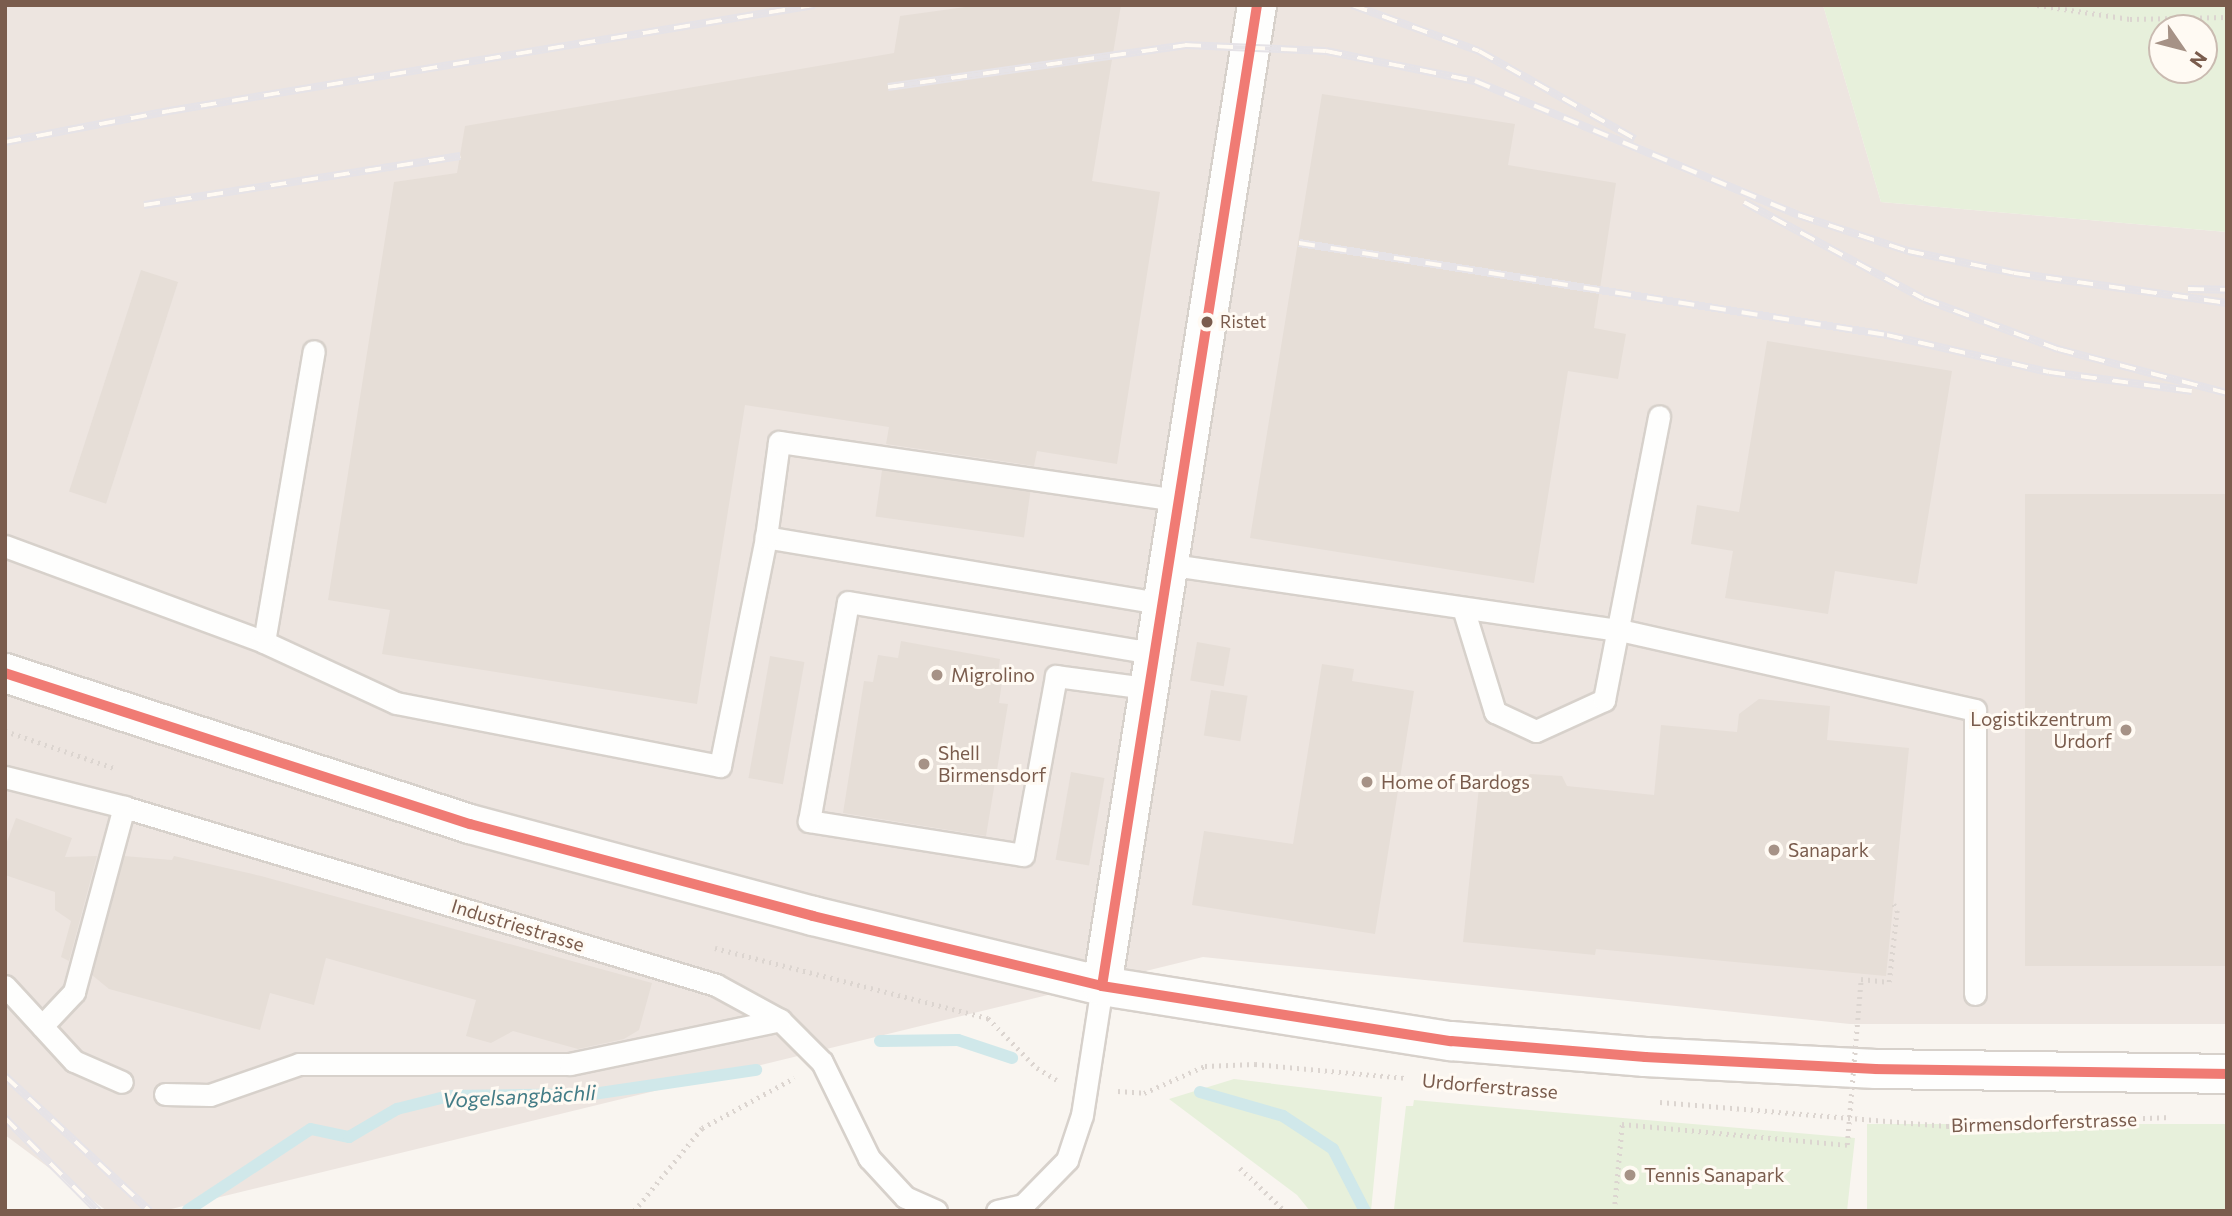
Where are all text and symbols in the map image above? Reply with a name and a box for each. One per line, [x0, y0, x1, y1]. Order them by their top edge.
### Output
north arrow [2148, 14, 2218, 84]
text: N [2185, 48, 2212, 73]
place label: Ristet [1220, 312, 1266, 332]
marker: Ristet [1200, 315, 1214, 329]
place label: Migrolino [951, 664, 1035, 686]
marker: Migrolino [929, 667, 945, 683]
place label: Logistikzentrum Urdorf [1970, 708, 2112, 752]
marker: Logistikzentrum Urdorf [2118, 722, 2134, 738]
place label: Shell Birmensdorf [938, 742, 1046, 786]
marker: Shell Birmensdorf [916, 756, 932, 772]
place label: Home of Bardogs [1381, 771, 1530, 793]
marker: Home of Bardogs [1359, 774, 1375, 790]
place label: Sanapark [1788, 839, 1869, 861]
marker: Sanapark [1766, 842, 1782, 858]
street label: Industriestrasse [449, 894, 587, 956]
street label: Urdorferstrasse [1421, 1069, 1559, 1103]
water label: Vogelsangbächli [442, 1079, 596, 1113]
street label: Birmensdorferstrasse [1951, 1107, 2137, 1137]
place label: Tennis Sanapark [1644, 1164, 1785, 1186]
marker: Tennis Sanapark [1622, 1167, 1638, 1183]

